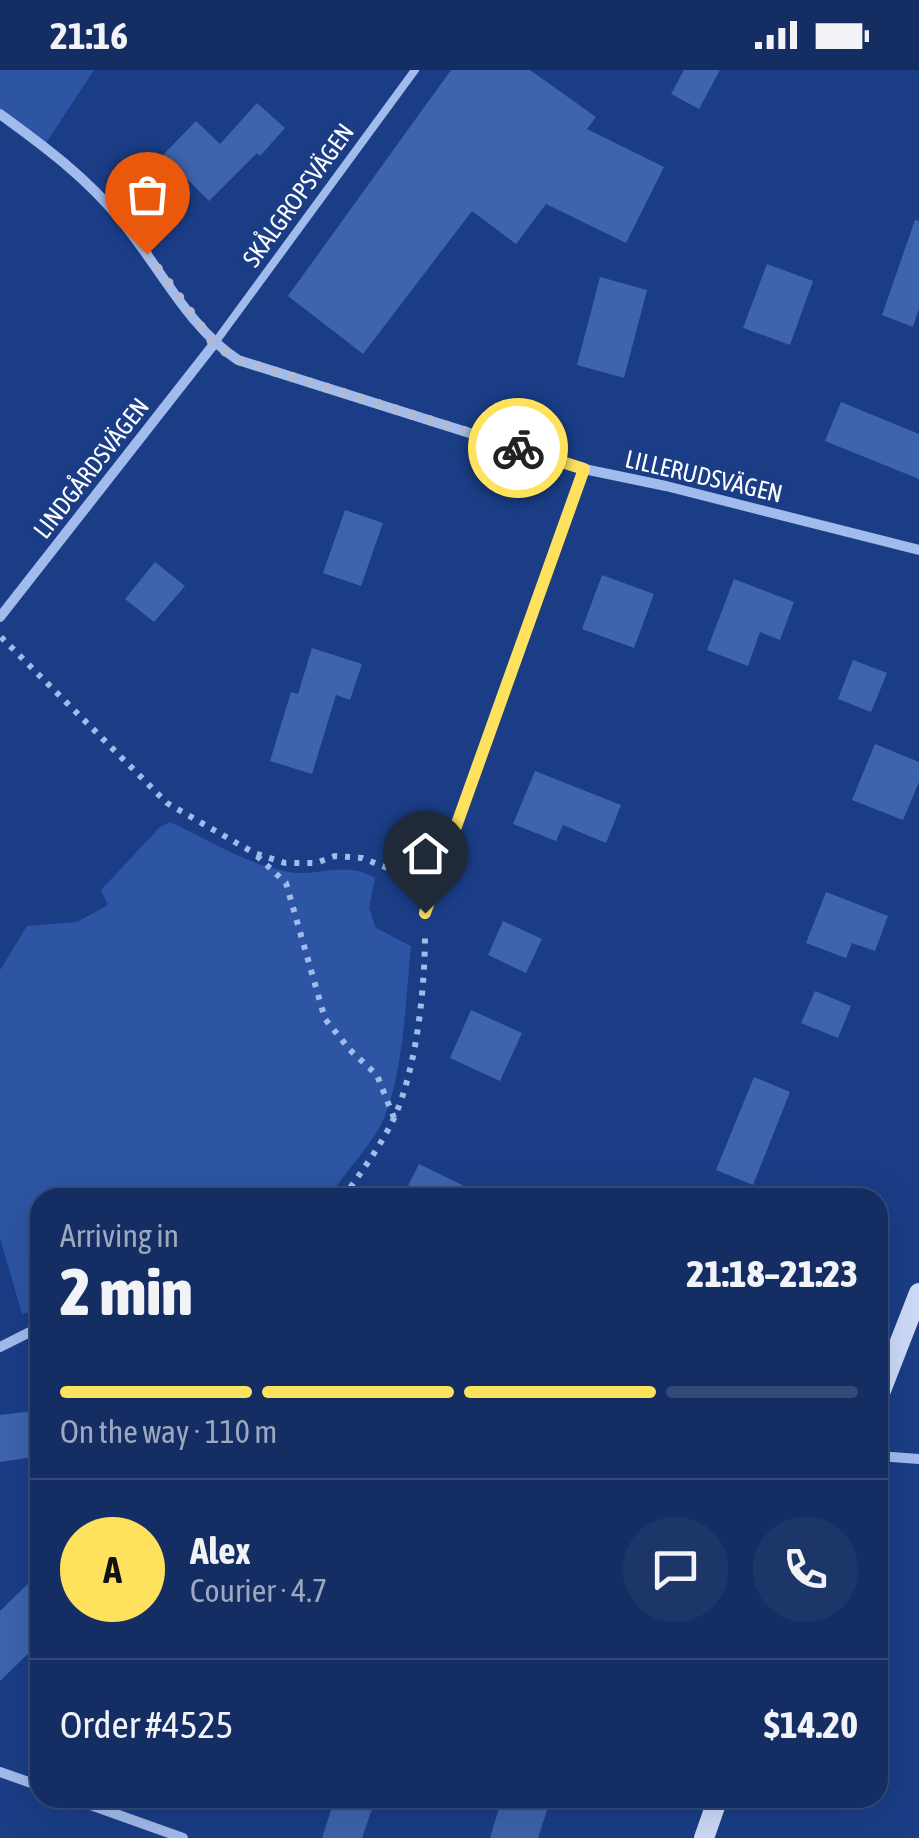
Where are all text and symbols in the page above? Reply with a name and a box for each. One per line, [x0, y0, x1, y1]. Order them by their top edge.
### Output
text: 21:16 [50, 14, 128, 57]
street label: SKÅLGROPSVÄGEN [237, 118, 359, 272]
pin [105, 152, 190, 255]
icon: bag [120, 167, 175, 222]
street label: LINDGÅRDSVÄGEN [28, 392, 154, 544]
courier [468, 398, 568, 498]
icon: bike [491, 421, 546, 476]
street label: LILLERUDSVÄGEN [623, 444, 785, 508]
pin [383, 811, 468, 914]
icon: home [398, 826, 453, 881]
text: Arriving in [60, 1217, 179, 1254]
text: 21:18–21:23 [686, 1252, 858, 1295]
text: 2 min [60, 1254, 193, 1329]
text: On the way · 110 m [60, 1413, 277, 1450]
button: chat [623, 1517, 728, 1622]
button: phone [753, 1517, 858, 1622]
text: Alex [190, 1529, 251, 1572]
text: A [103, 1548, 122, 1591]
text: Courier · 4.7 [190, 1572, 327, 1609]
text: Order #4525 [60, 1703, 233, 1746]
text: $14.20 [764, 1703, 858, 1746]

